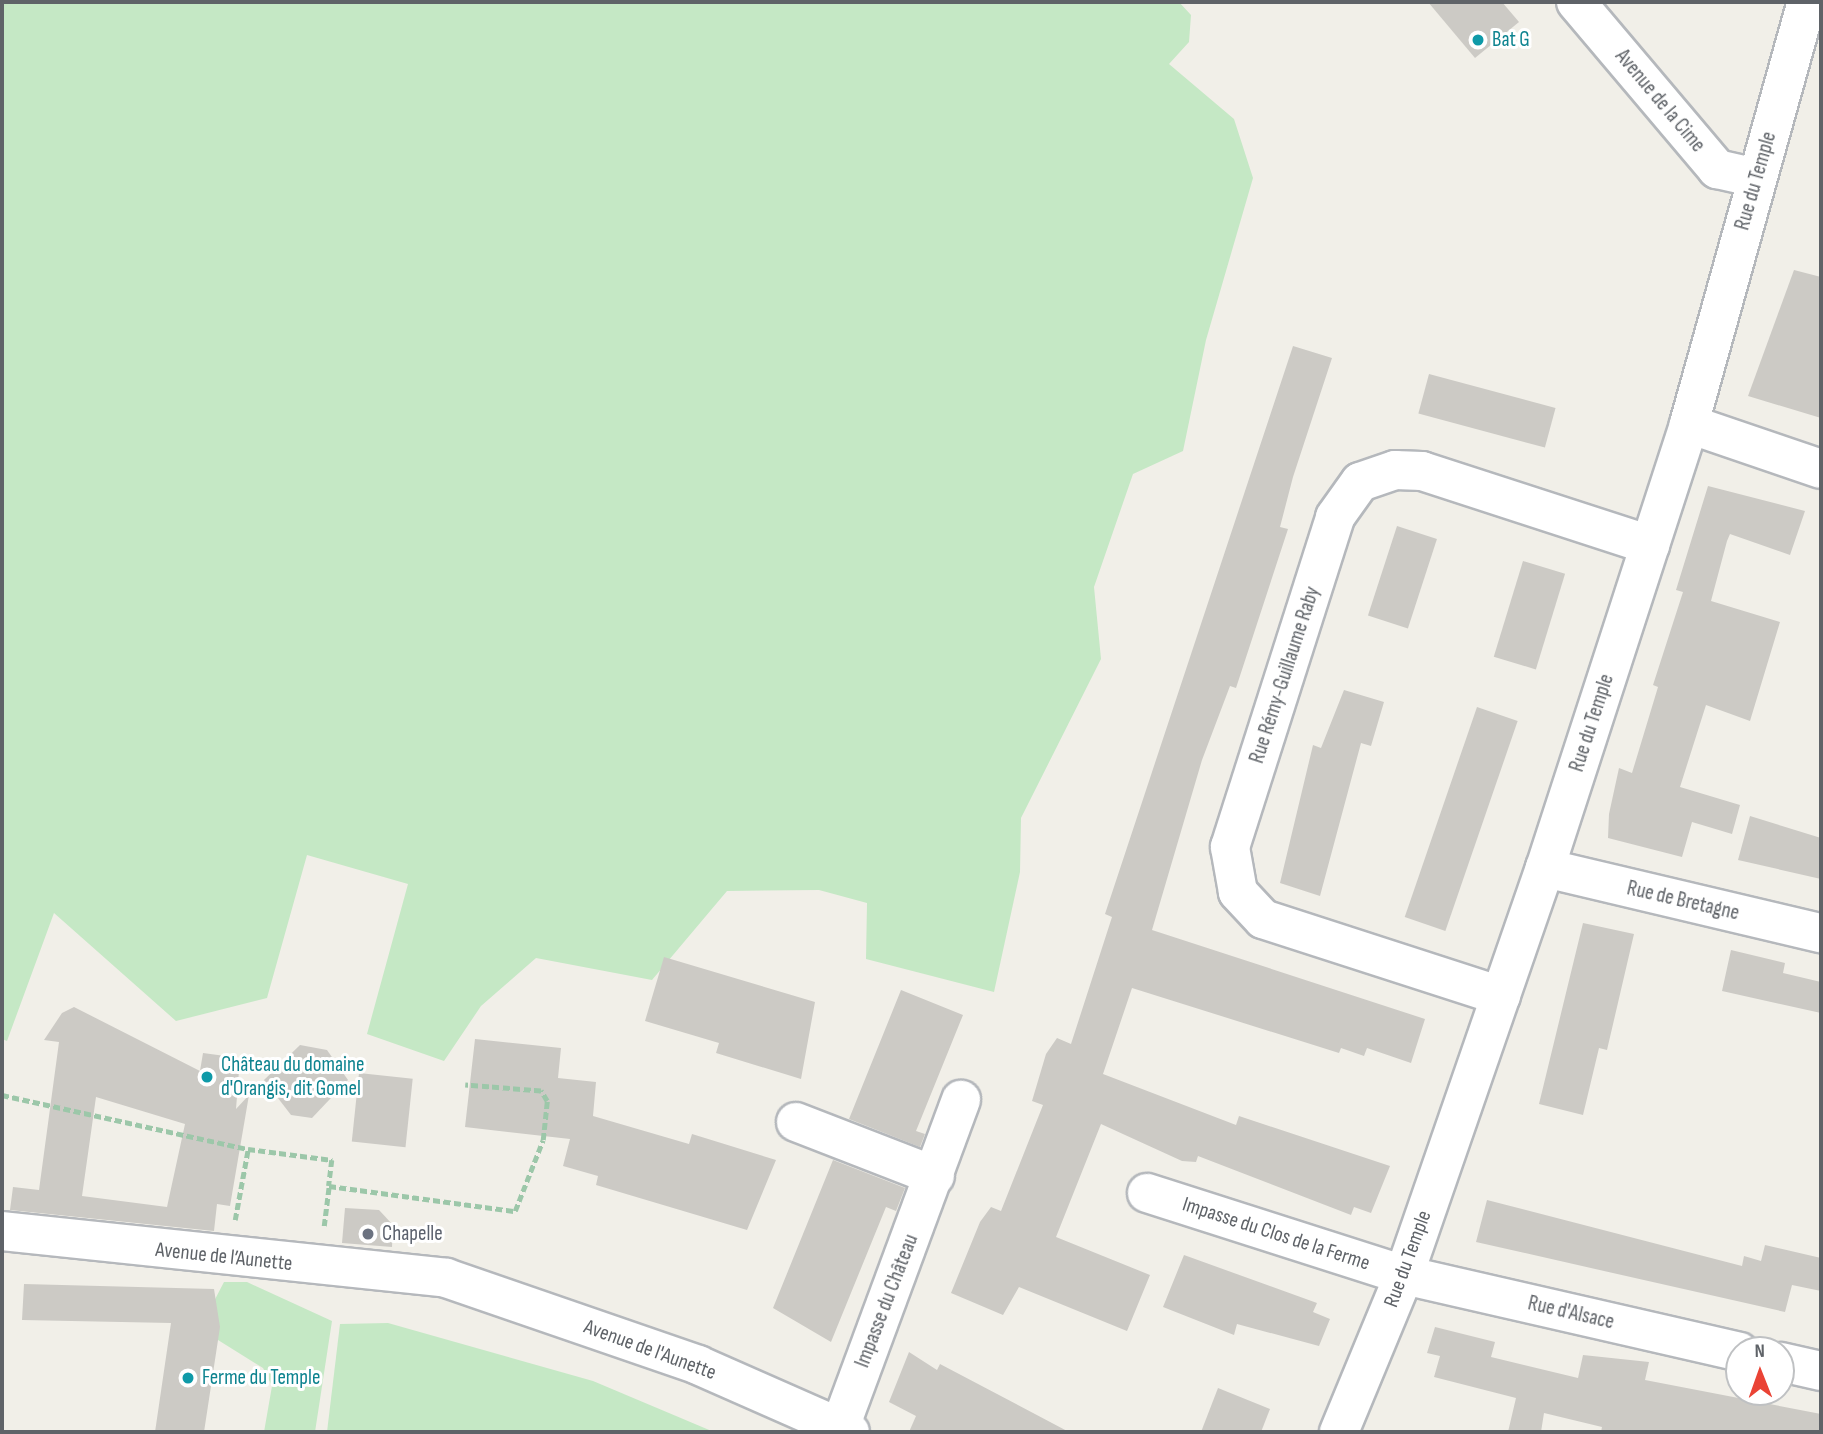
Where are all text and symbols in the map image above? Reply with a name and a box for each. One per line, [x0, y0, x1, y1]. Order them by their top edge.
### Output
place label: Bat G [1492, 27, 1530, 53]
marker: Bat G [1470, 32, 1486, 48]
street label: Avenue de la Cime [1610, 44, 1710, 158]
street label: Rue du Temple [1730, 129, 1782, 233]
street label: Rue Rémy-Guillaume Raby [1245, 583, 1325, 767]
street label: Rue du Temple [1564, 671, 1620, 775]
street label: Rue de Bretagne [1624, 876, 1742, 926]
place label: Château du domaine d'Orangis, dit Gomel [221, 1052, 364, 1102]
marker: Château du domaine d'Orangis, dit Gomel [199, 1069, 215, 1085]
street label: Impasse du Clos de la Ferme [1179, 1192, 1373, 1276]
street label: Rue du Temple [1379, 1207, 1437, 1311]
place label: Chapelle [382, 1221, 443, 1247]
marker: Chapelle [360, 1226, 376, 1242]
street label: Impasse du Château [850, 1231, 924, 1371]
street label: Avenue de l’Aunette [154, 1237, 294, 1277]
street label: Rue d'Alsace [1525, 1291, 1617, 1335]
street label: Avenue de l'Aunette [581, 1314, 719, 1386]
north arrow [1725, 1336, 1795, 1406]
text: N [1754, 1340, 1765, 1363]
place label: Ferme du Temple [202, 1365, 320, 1391]
marker: Ferme du Temple [180, 1370, 196, 1386]

